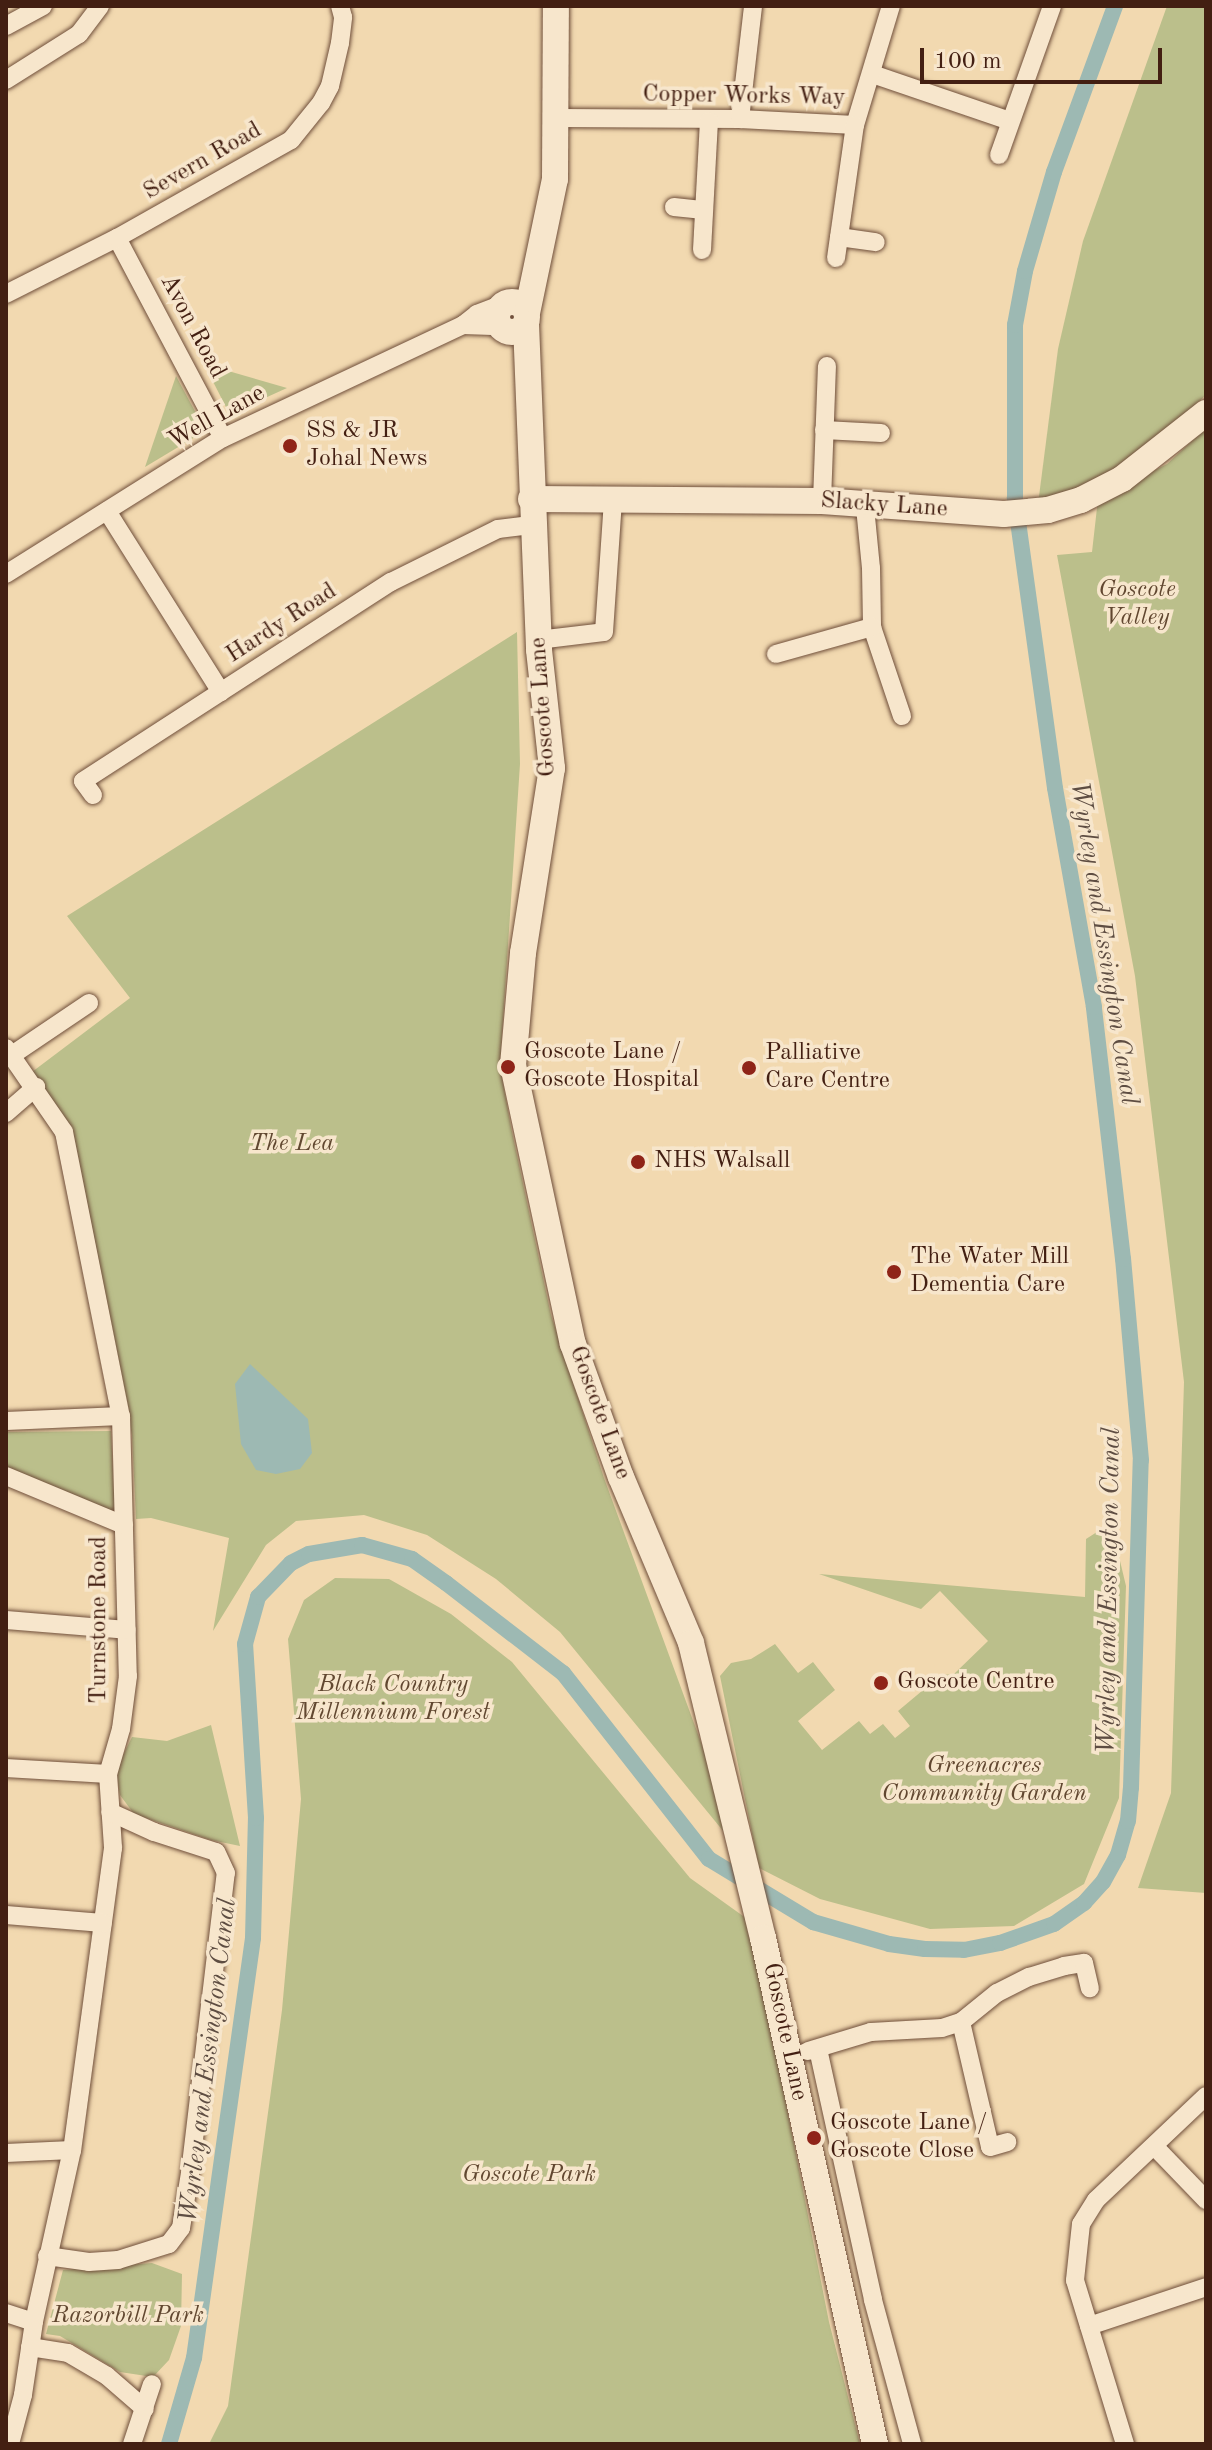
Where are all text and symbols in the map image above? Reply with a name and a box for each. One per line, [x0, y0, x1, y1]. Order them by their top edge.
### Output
scale bar [924, 32, 1166, 82]
text: 100 m [934, 50, 1002, 74]
street label: Copper Works Way [642, 81, 846, 113]
street label: Severn Road [139, 117, 267, 207]
street label: Avon Road [153, 270, 231, 384]
street label: Well Lane [164, 380, 270, 456]
place label: SS & JR Johal News [306, 418, 428, 474]
marker: SS & JR Johal News [281, 437, 299, 455]
street label: Slacky Lane [819, 487, 949, 525]
park label: Goscote Valley [1098, 577, 1176, 633]
street label: Hardy Road [221, 578, 343, 670]
street label: Goscote Lane [525, 636, 563, 778]
water label: Wyrley and Essington Canal [1062, 779, 1144, 1107]
place label: Goscote Lane / Goscote Hospital [524, 1039, 699, 1095]
place label: Palliative Care Centre [765, 1040, 890, 1096]
marker: Goscote Lane / Goscote Hospital [499, 1058, 517, 1076]
marker: Palliative Care Centre [740, 1059, 758, 1077]
park label: The Lea [250, 1131, 334, 1159]
place label: NHS Walsall [654, 1148, 790, 1176]
marker: NHS Walsall [629, 1153, 647, 1171]
place label: The Water Mill Dementia Care [910, 1244, 1069, 1300]
marker: The Water Mill Dementia Care [885, 1263, 903, 1281]
street label: Goscote Lane [562, 1342, 636, 1484]
water label: Wyrley and Essington Canal [1092, 1427, 1128, 1755]
street label: Turnstone Road [86, 1536, 114, 1704]
place label: Goscote Centre [897, 1669, 1054, 1697]
park label: Black Country Millennium Forest [296, 1672, 490, 1728]
marker: Goscote Centre [872, 1674, 890, 1692]
park label: Greenacres Community Garden [881, 1753, 1087, 1809]
water label: Wyrley and Essington Canal [174, 1897, 244, 2225]
street label: Goscote Lane [755, 1961, 813, 2103]
place label: Goscote Lane / Goscote Close [830, 2110, 988, 2166]
marker: Goscote Lane / Goscote Close [805, 2129, 823, 2147]
park label: Goscote Park [462, 2162, 596, 2190]
park label: Razorbill Park [52, 2303, 204, 2331]

